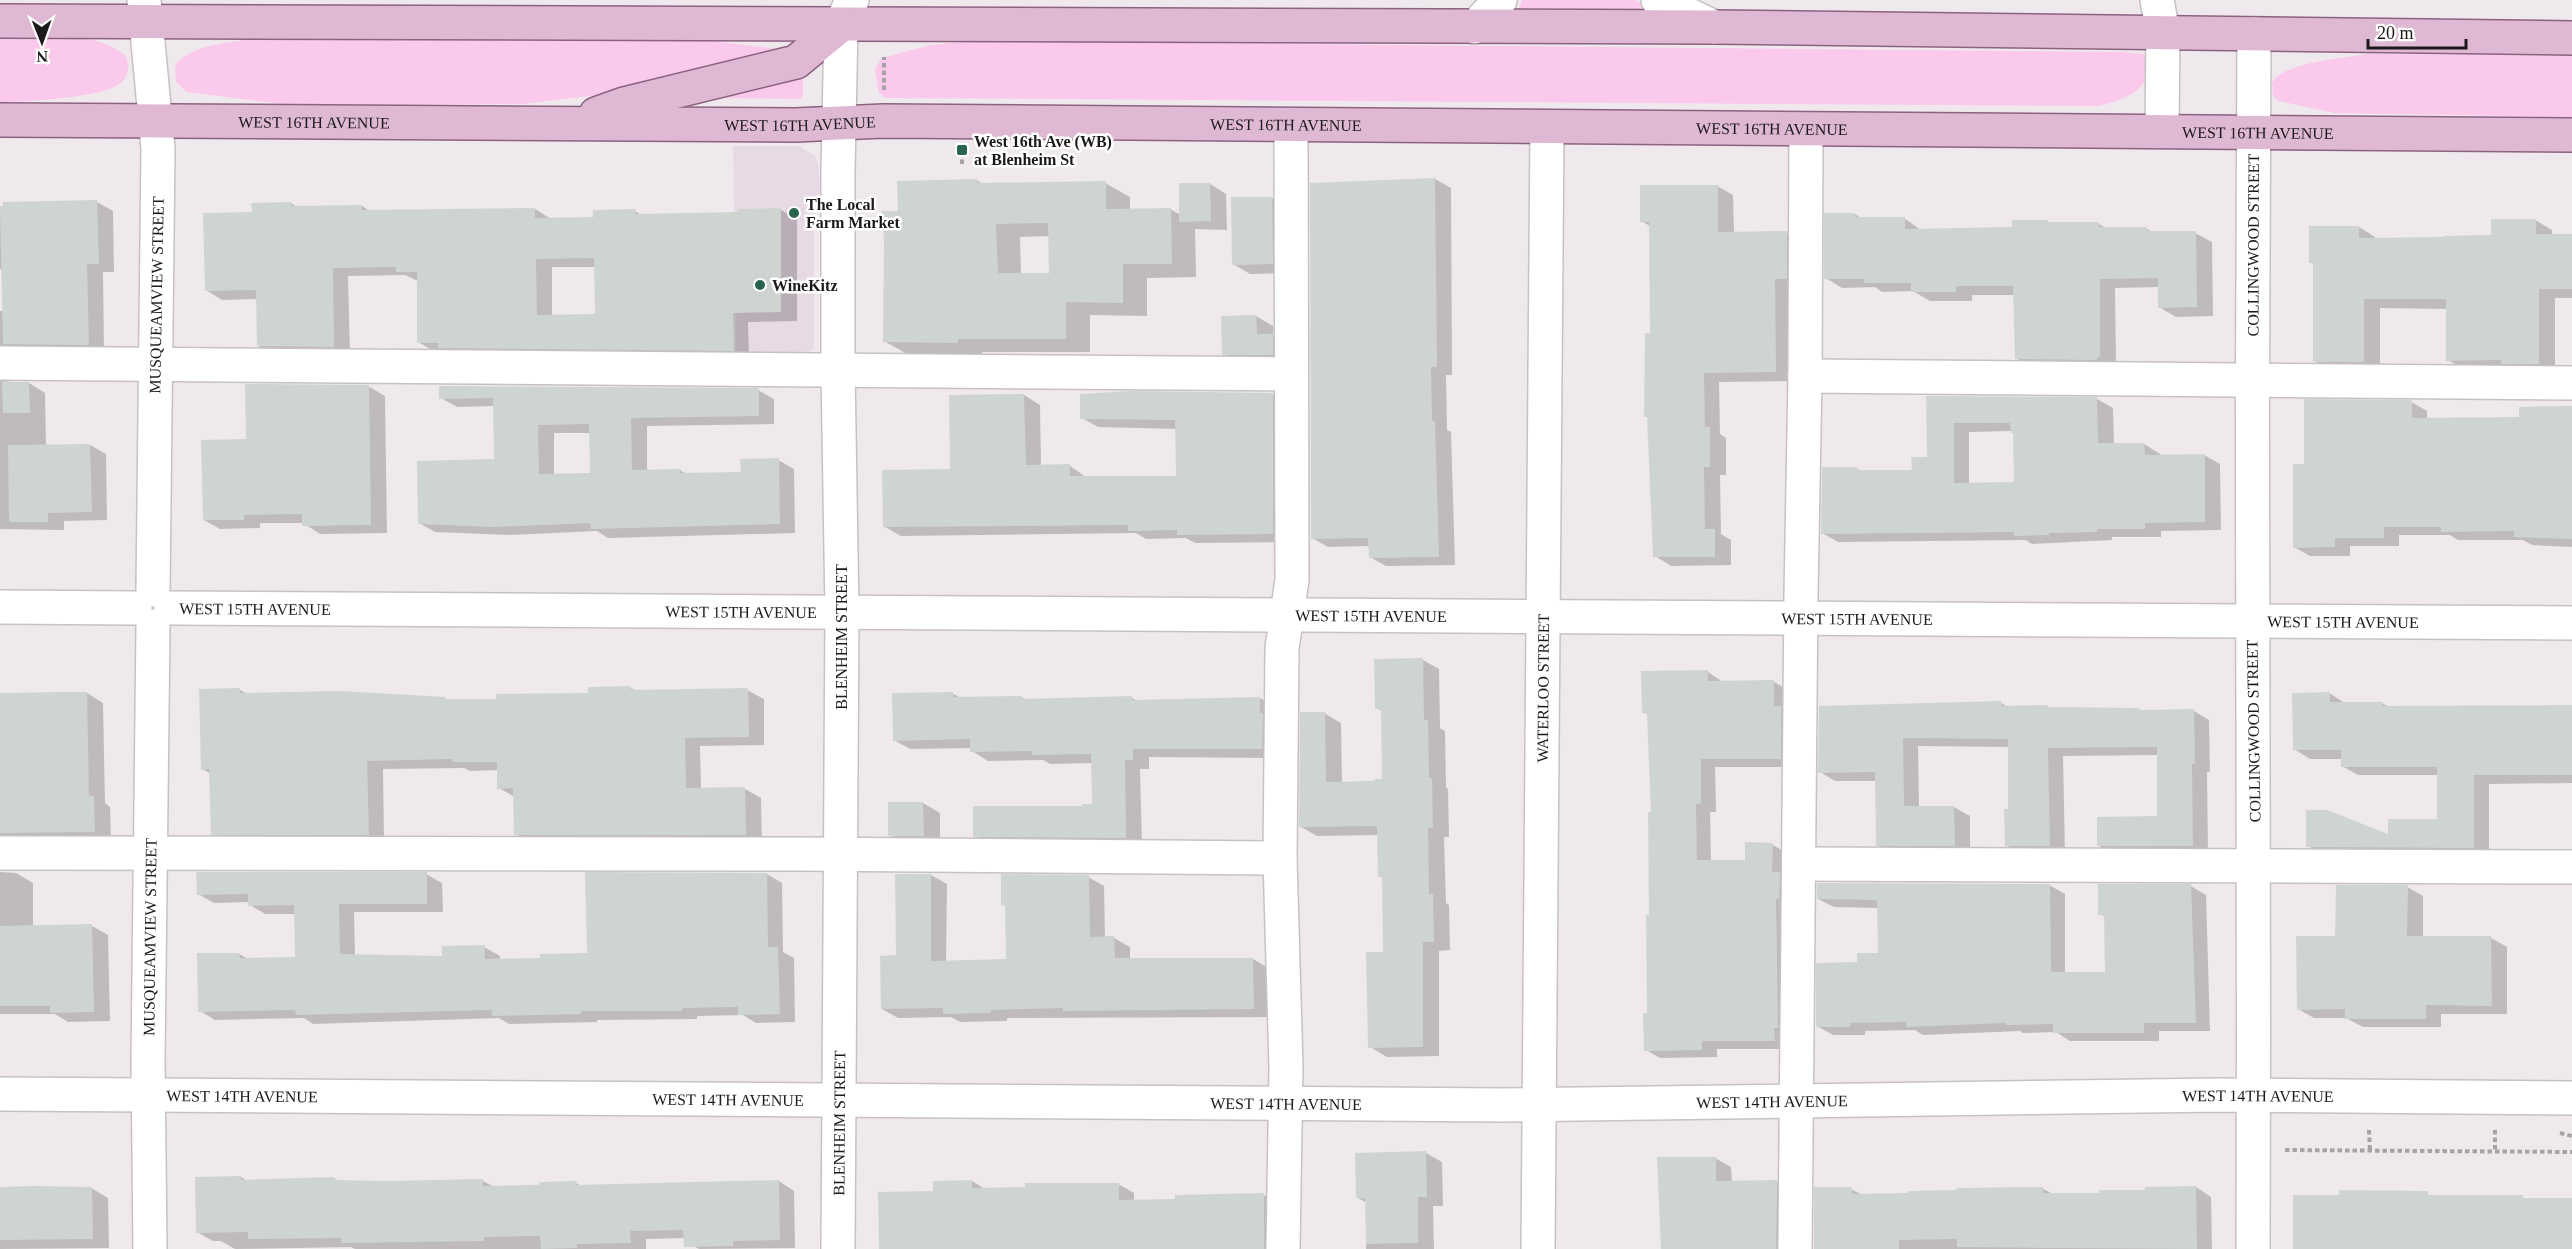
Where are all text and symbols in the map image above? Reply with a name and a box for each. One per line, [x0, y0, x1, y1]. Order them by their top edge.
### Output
north arrow [12, 12, 72, 72]
scale bar [2368, 12, 2466, 50]
text: 20 m [2377, 23, 2414, 43]
text: N [36, 48, 48, 65]
street label: WEST 16TH AVENUE [238, 113, 390, 131]
street label: WEST 16TH AVENUE [724, 113, 876, 134]
street label: WEST 16TH AVENUE [1210, 116, 1362, 134]
street label: WEST 16TH AVENUE [1696, 120, 1848, 138]
street label: WEST 16TH AVENUE [2182, 124, 2334, 142]
place label: West 16th Ave (WB) at Blenheim St [974, 133, 1112, 168]
marker: West 16th Ave (WB) at Blenheim St [955, 143, 969, 157]
street label: COLLINGWOOD STREET [2244, 153, 2262, 336]
street label: MUSQUEAMVIEW STREET [146, 196, 167, 394]
place label: The Local Farm Market [806, 196, 900, 231]
marker: The Local Farm Market [787, 206, 801, 220]
place label: WineKitz [772, 277, 837, 294]
marker: WineKitz [753, 278, 767, 292]
street label: BLENHEIM STREET [833, 564, 850, 710]
street label: WEST 15TH AVENUE [179, 600, 331, 618]
street label: WEST 15TH AVENUE [665, 603, 817, 621]
street label: WEST 15TH AVENUE [1295, 607, 1447, 625]
street label: WEST 15TH AVENUE [1781, 610, 1933, 628]
street label: WATERLOO STREET [1534, 613, 1552, 763]
street label: WEST 15TH AVENUE [2267, 613, 2419, 631]
street label: COLLINGWOOD STREET [2243, 639, 2264, 822]
street label: MUSQUEAMVIEW STREET [140, 838, 160, 1036]
street label: BLENHEIM STREET [830, 1050, 848, 1196]
street label: WEST 14TH AVENUE [166, 1087, 318, 1105]
street label: WEST 14TH AVENUE [2182, 1087, 2334, 1105]
street label: WEST 14TH AVENUE [652, 1091, 804, 1109]
street label: WEST 14TH AVENUE [1696, 1092, 1848, 1111]
street label: WEST 14TH AVENUE [1210, 1095, 1362, 1113]

